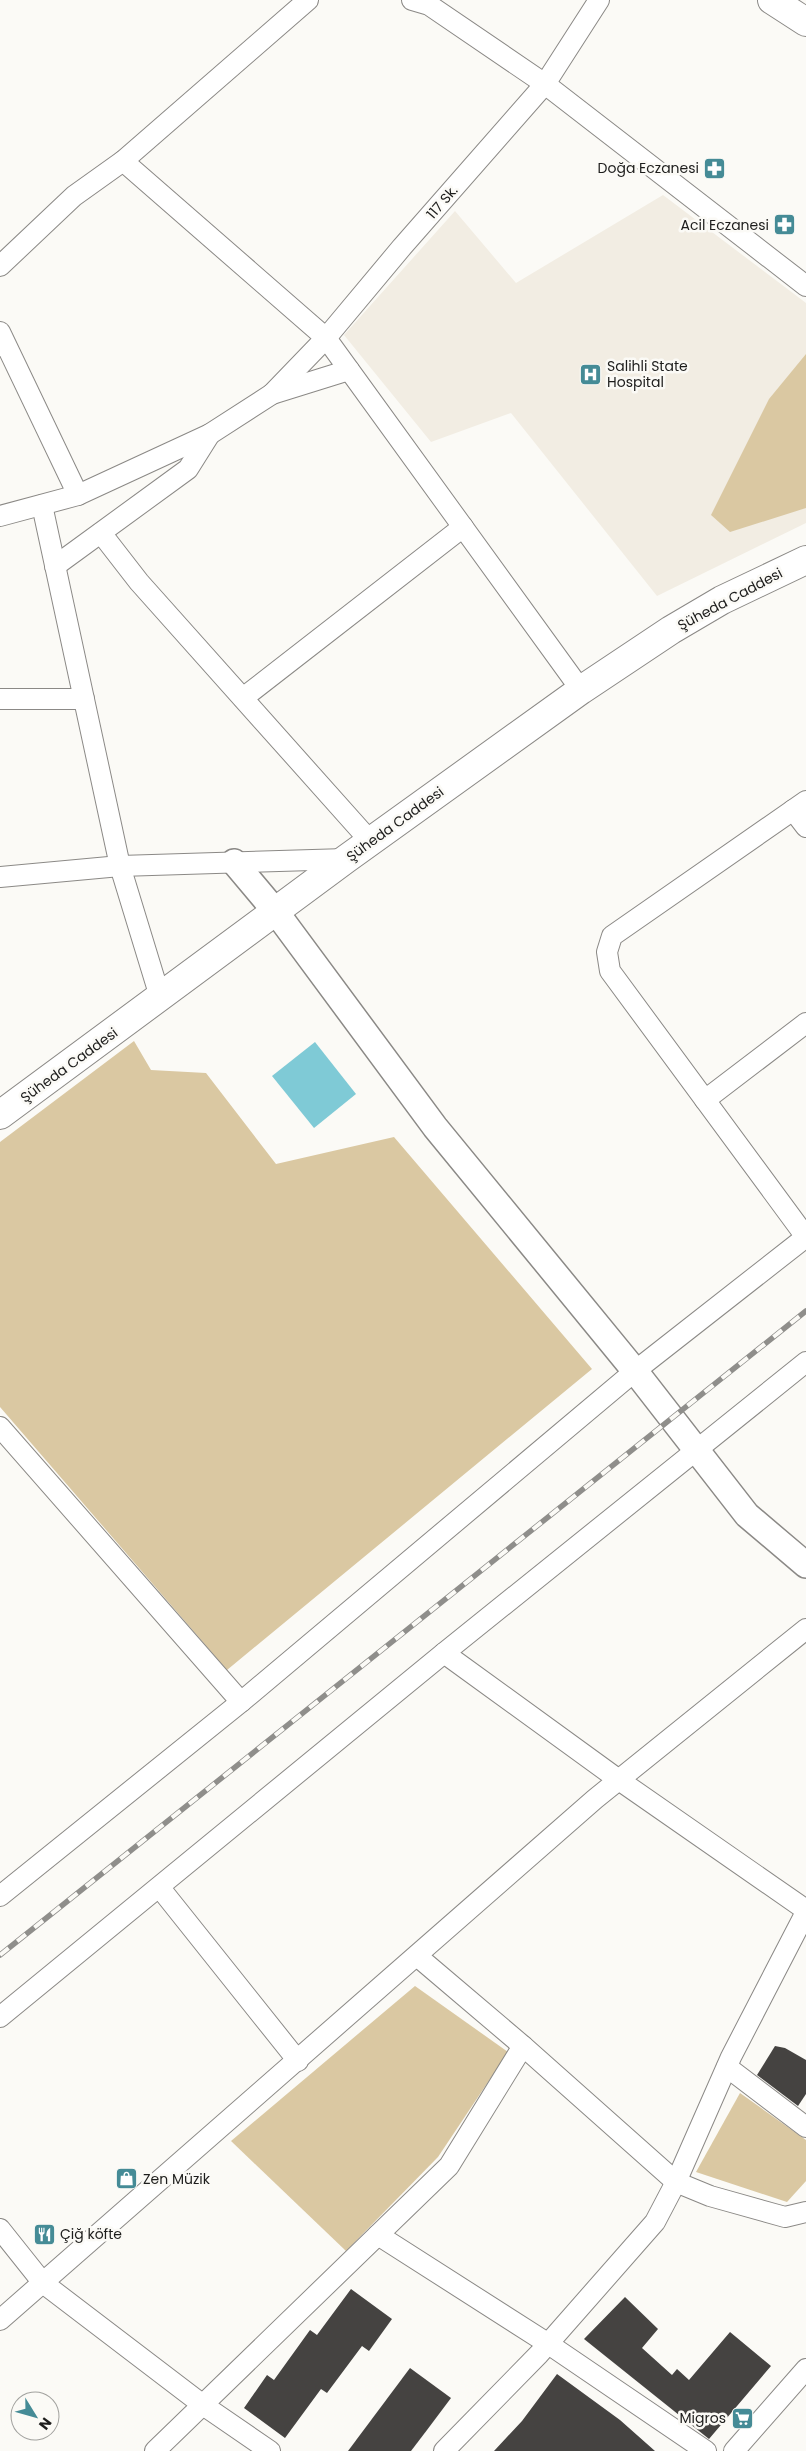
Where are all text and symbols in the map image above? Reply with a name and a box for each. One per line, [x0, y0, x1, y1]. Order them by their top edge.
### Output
pharmacy icon: Doğa Eczanesi [703, 156, 727, 180]
place label: Doğa Eczanesi [598, 158, 699, 178]
street label: 117 Sk. [422, 181, 462, 223]
pharmacy icon: Acil Eczanesi [773, 213, 797, 237]
place label: Acil Eczanesi [681, 215, 769, 235]
place label: Salihli State Hospital [607, 356, 688, 392]
hospital icon: Salihli State Hospital [579, 362, 603, 386]
street label: Şüheda Caddesi [674, 563, 786, 635]
street label: Şüheda Caddesi [342, 782, 448, 866]
street label: Şüheda Caddesi [16, 1023, 122, 1107]
shop icon: Zen Müzik [115, 2167, 139, 2191]
place label: Zen Müzik [143, 2169, 211, 2189]
restaurant icon: Çiğ köfte [32, 2222, 56, 2246]
place label: Çiğ köfte [60, 2224, 122, 2244]
north arrow [10, 2391, 60, 2441]
supermarket icon: Migros [730, 2406, 754, 2430]
place label: Migros [680, 2408, 726, 2428]
text: N [34, 2414, 57, 2434]

